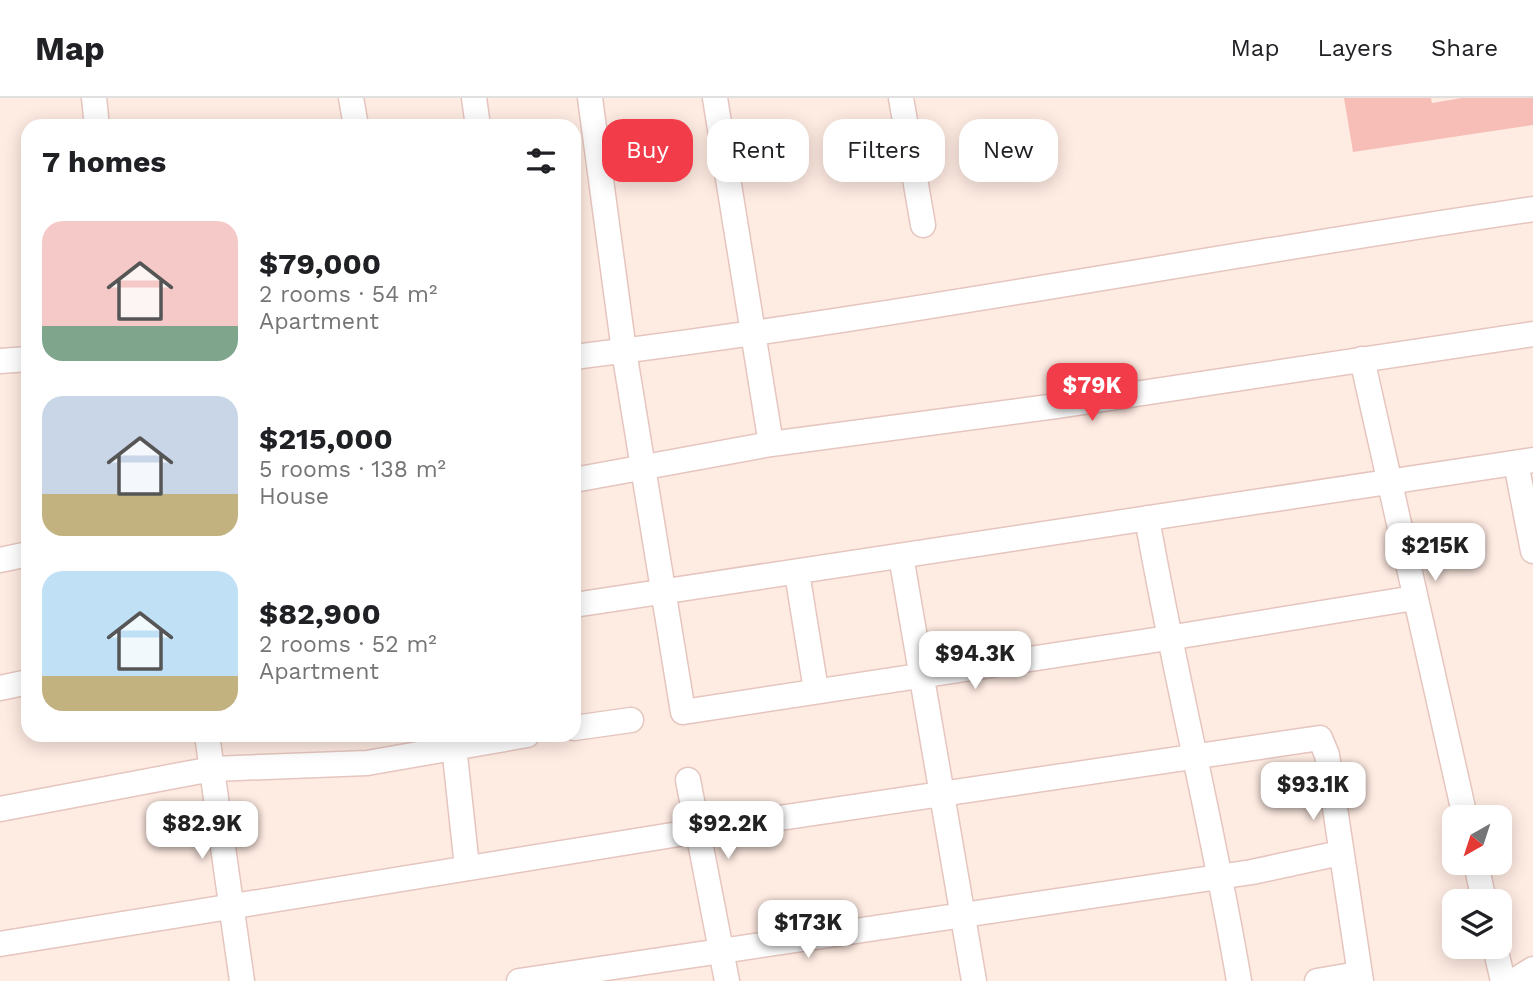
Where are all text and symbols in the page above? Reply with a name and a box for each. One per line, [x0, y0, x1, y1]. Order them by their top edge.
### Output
text: Map [35, 29, 105, 68]
text: Map [1231, 34, 1279, 62]
text: Layers [1317, 34, 1393, 62]
text: Share [1431, 34, 1498, 62]
chip: Buy [602, 119, 693, 182]
chip: Rent [707, 119, 809, 182]
chip: Filters [823, 119, 945, 182]
chip: New [959, 119, 1058, 182]
icon: filters [522, 142, 560, 180]
text: 7 homes [42, 144, 166, 179]
text: $79,000 [259, 246, 381, 281]
icon: home [98, 249, 182, 333]
text: 2 rooms · 54 m² [259, 281, 437, 308]
text: Apartment [259, 308, 379, 335]
pin: $79K [1051, 364, 1133, 423]
text: $79K [1063, 372, 1121, 399]
text: $215,000 [259, 421, 393, 456]
icon: home [98, 424, 182, 508]
text: 5 rooms · 138 m² [259, 456, 446, 483]
text: House [259, 483, 329, 510]
pin: $215K [1386, 524, 1484, 583]
text: $215K [1401, 532, 1469, 559]
text: $82,900 [259, 596, 381, 631]
icon: home [98, 599, 182, 683]
text: 2 rooms · 52 m² [259, 631, 437, 658]
pin: $94.3K [918, 632, 1032, 691]
text: $94.3K [935, 640, 1015, 667]
text: Apartment [259, 658, 379, 685]
pin: $93.1K [1256, 762, 1370, 822]
text: $93.1K [1277, 771, 1349, 798]
pin: $82.9K [145, 802, 259, 861]
pin: $92.2K [671, 802, 785, 861]
north arrow [1442, 805, 1512, 875]
map controls [1442, 805, 1512, 959]
text: $82.9K [162, 810, 242, 837]
text: $92.2K [689, 810, 767, 837]
button: layers [1442, 889, 1512, 959]
pin: $173K [759, 900, 857, 960]
text: $173K [774, 909, 842, 936]

